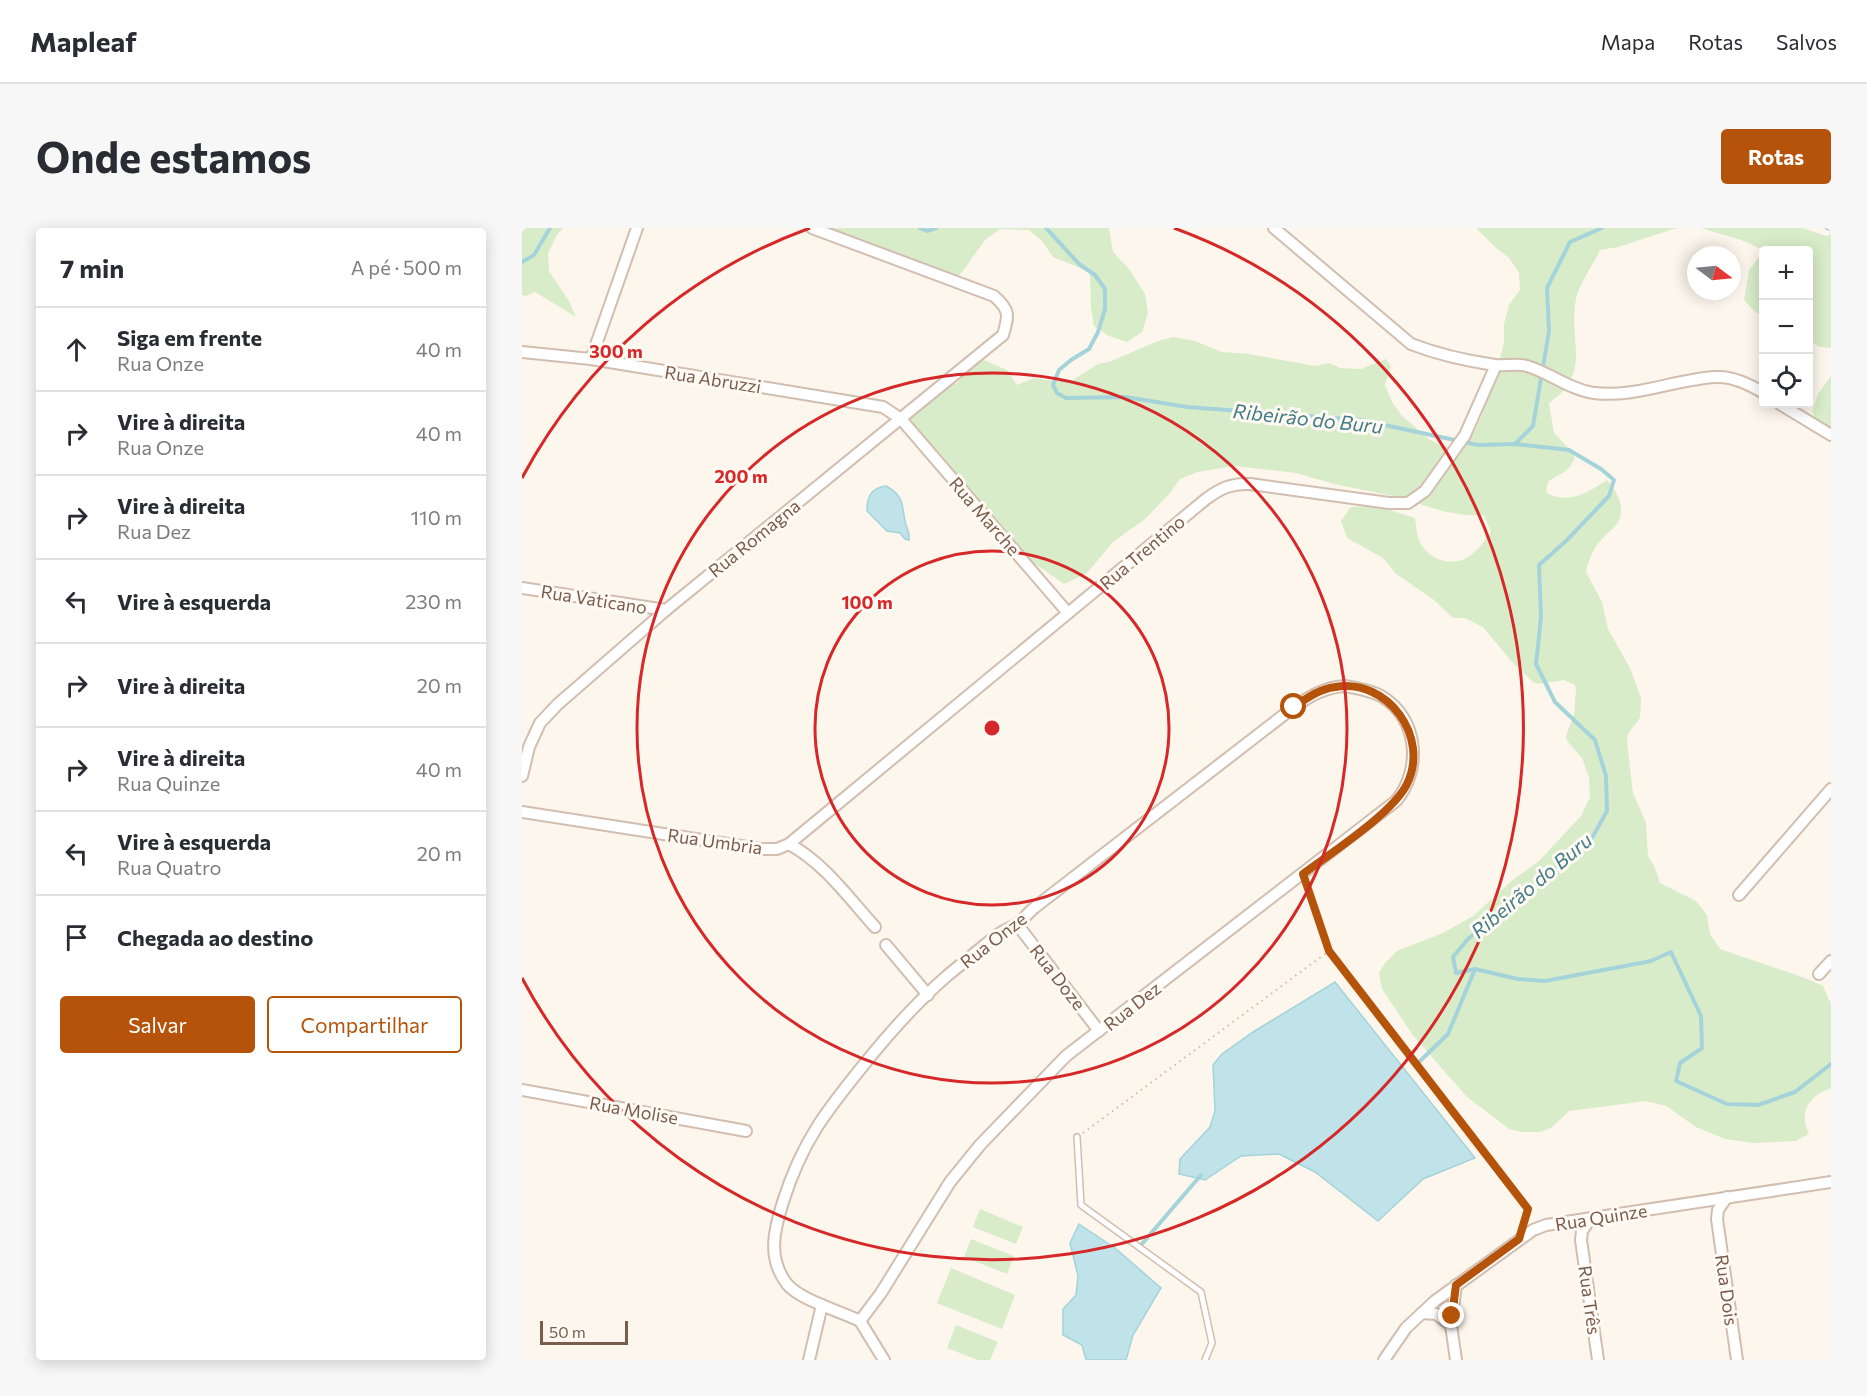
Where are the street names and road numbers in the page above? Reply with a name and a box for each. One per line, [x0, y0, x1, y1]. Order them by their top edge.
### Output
street label: Rua Abruzzi [663, 360, 763, 398]
street label: Rua Marche [945, 472, 1025, 560]
street label: Rua Romagna [704, 494, 804, 582]
street label: Rua Trentino [1095, 510, 1189, 594]
street label: Rua Vaticano [539, 580, 649, 618]
street label: Rua Umbria [666, 823, 764, 859]
street label: Rua Onze [955, 907, 1031, 973]
street label: Rua Doze [1026, 940, 1090, 1014]
street label: Rua Dez [1099, 977, 1165, 1035]
street label: Rua Molise [588, 1091, 680, 1129]
street label: Rua Quinze [1553, 1199, 1649, 1235]
street label: Rua Dois [1711, 1253, 1743, 1327]
street label: Rua Três [1574, 1264, 1606, 1336]

